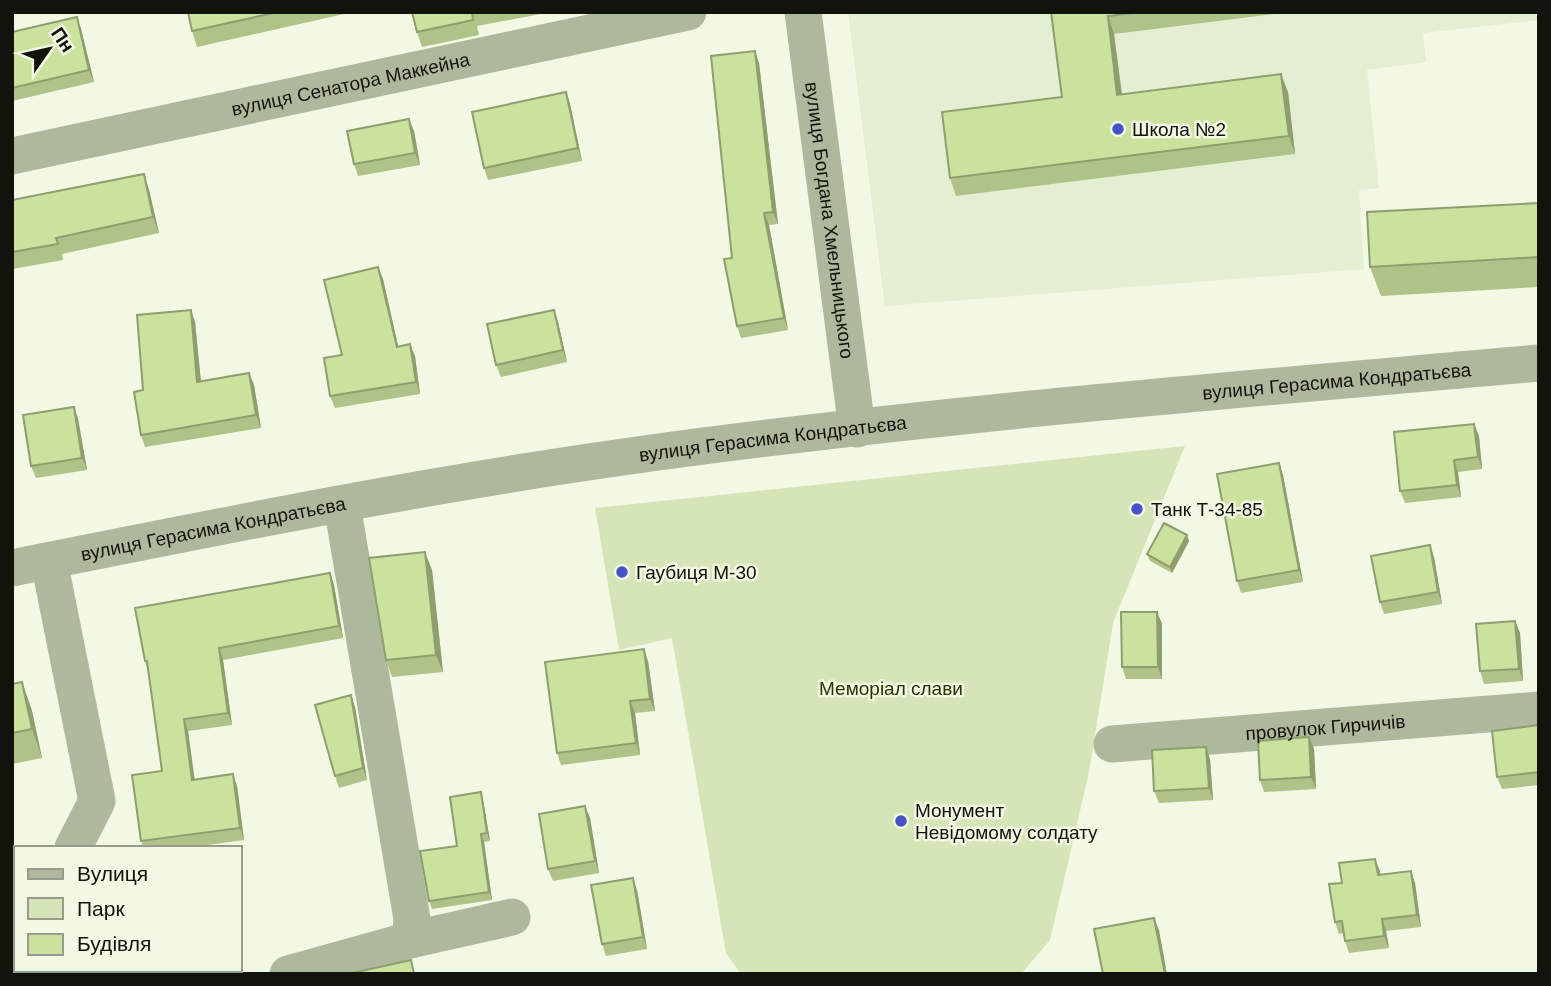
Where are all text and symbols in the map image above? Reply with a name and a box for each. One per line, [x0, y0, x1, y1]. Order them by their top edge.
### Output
north arrow [14, 14, 84, 84]
text: Пн [47, 23, 78, 56]
street label: вулиця Сенатора Маккейна [229, 49, 472, 120]
street label: вулиця Богдана Хмельницького [801, 81, 858, 360]
place label: Школа №2 [1132, 119, 1226, 140]
marker: Школа №2 [1110, 121, 1126, 137]
street label: вулиця Герасима Кондратьєва [1202, 359, 1472, 404]
street label: вулиця Герасима Кондратьєва [638, 412, 908, 466]
street label: вулиця Герасима Кондратьєва [79, 493, 348, 565]
place label: Танк Т-34-85 [1151, 499, 1263, 520]
marker: Танк Т-34-85 [1129, 501, 1145, 517]
place label: Гаубиця М-30 [636, 562, 757, 583]
marker: Гаубиця М-30 [614, 564, 630, 580]
park label: Меморіал слави [819, 678, 963, 699]
street label: провулок Гирчичів [1245, 711, 1406, 744]
place label: Монумент Невідомому солдату [915, 800, 1098, 843]
marker: Монумент Невідомому солдату [893, 813, 909, 829]
legend [14, 846, 242, 972]
text: Вулиця [77, 862, 148, 885]
text: Парк [77, 897, 125, 920]
text: Будівля [77, 932, 151, 955]

